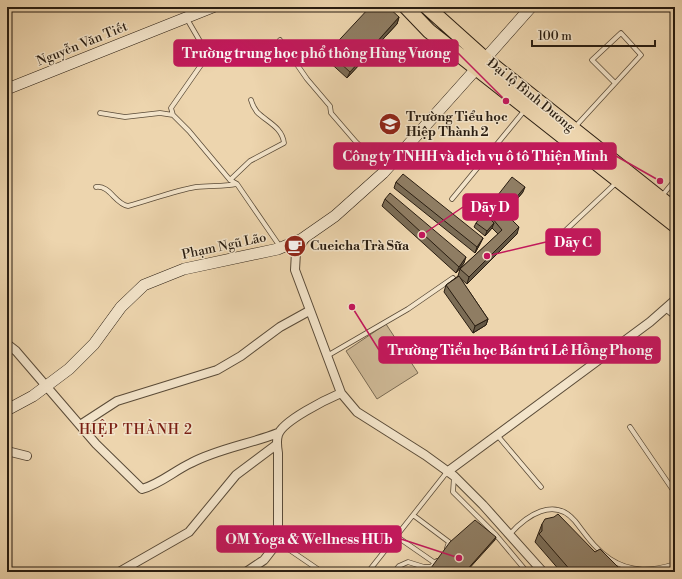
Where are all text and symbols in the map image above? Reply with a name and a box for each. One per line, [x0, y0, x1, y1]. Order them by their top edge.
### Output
street label: Nguyễn Văn Tiết [34, 18, 130, 70]
scale bar [532, 22, 655, 48]
text: 100 m [538, 29, 572, 44]
callout: Trường trung học phổ thông Hùng Vương [174, 40, 458, 66]
text: Trường trung học phổ thông Hùng Vương [182, 45, 451, 63]
street label: Đại lộ Bình Dương [484, 55, 578, 135]
place label: Trường Tiểu học Hiệp Thành 2 [406, 109, 508, 140]
school or university icon: Trường Tiểu học Hiệp Thành 2 [377, 111, 403, 137]
callout: Công ty TNHH và dịch vụ ô tô Thiện Minh [334, 143, 616, 169]
text: Công ty TNHH và dịch vụ ô tô Thiện Minh [342, 148, 608, 166]
callout: Dãy D [463, 194, 518, 220]
text: Dãy D [470, 199, 510, 217]
street label: Phạm Ngũ Lão [180, 229, 268, 263]
callout: Dãy C [546, 229, 600, 255]
cafe icon: Cueicha Trà Sữa [282, 233, 308, 259]
text: Dãy C [554, 234, 592, 252]
place label: Cueicha Trà Sữa [310, 238, 410, 254]
callout: Trường Tiểu học Bán trú Lê Hồng Phong [379, 337, 660, 363]
text: Trường Tiểu học Bán trú Lê Hồng Phong [387, 342, 654, 360]
district label: HIỆP THÀNH 2 [79, 419, 193, 439]
callout: OM Yoga & Wellness HUb [217, 526, 401, 552]
text: OM Yoga & Wellness HUb [225, 531, 393, 549]

